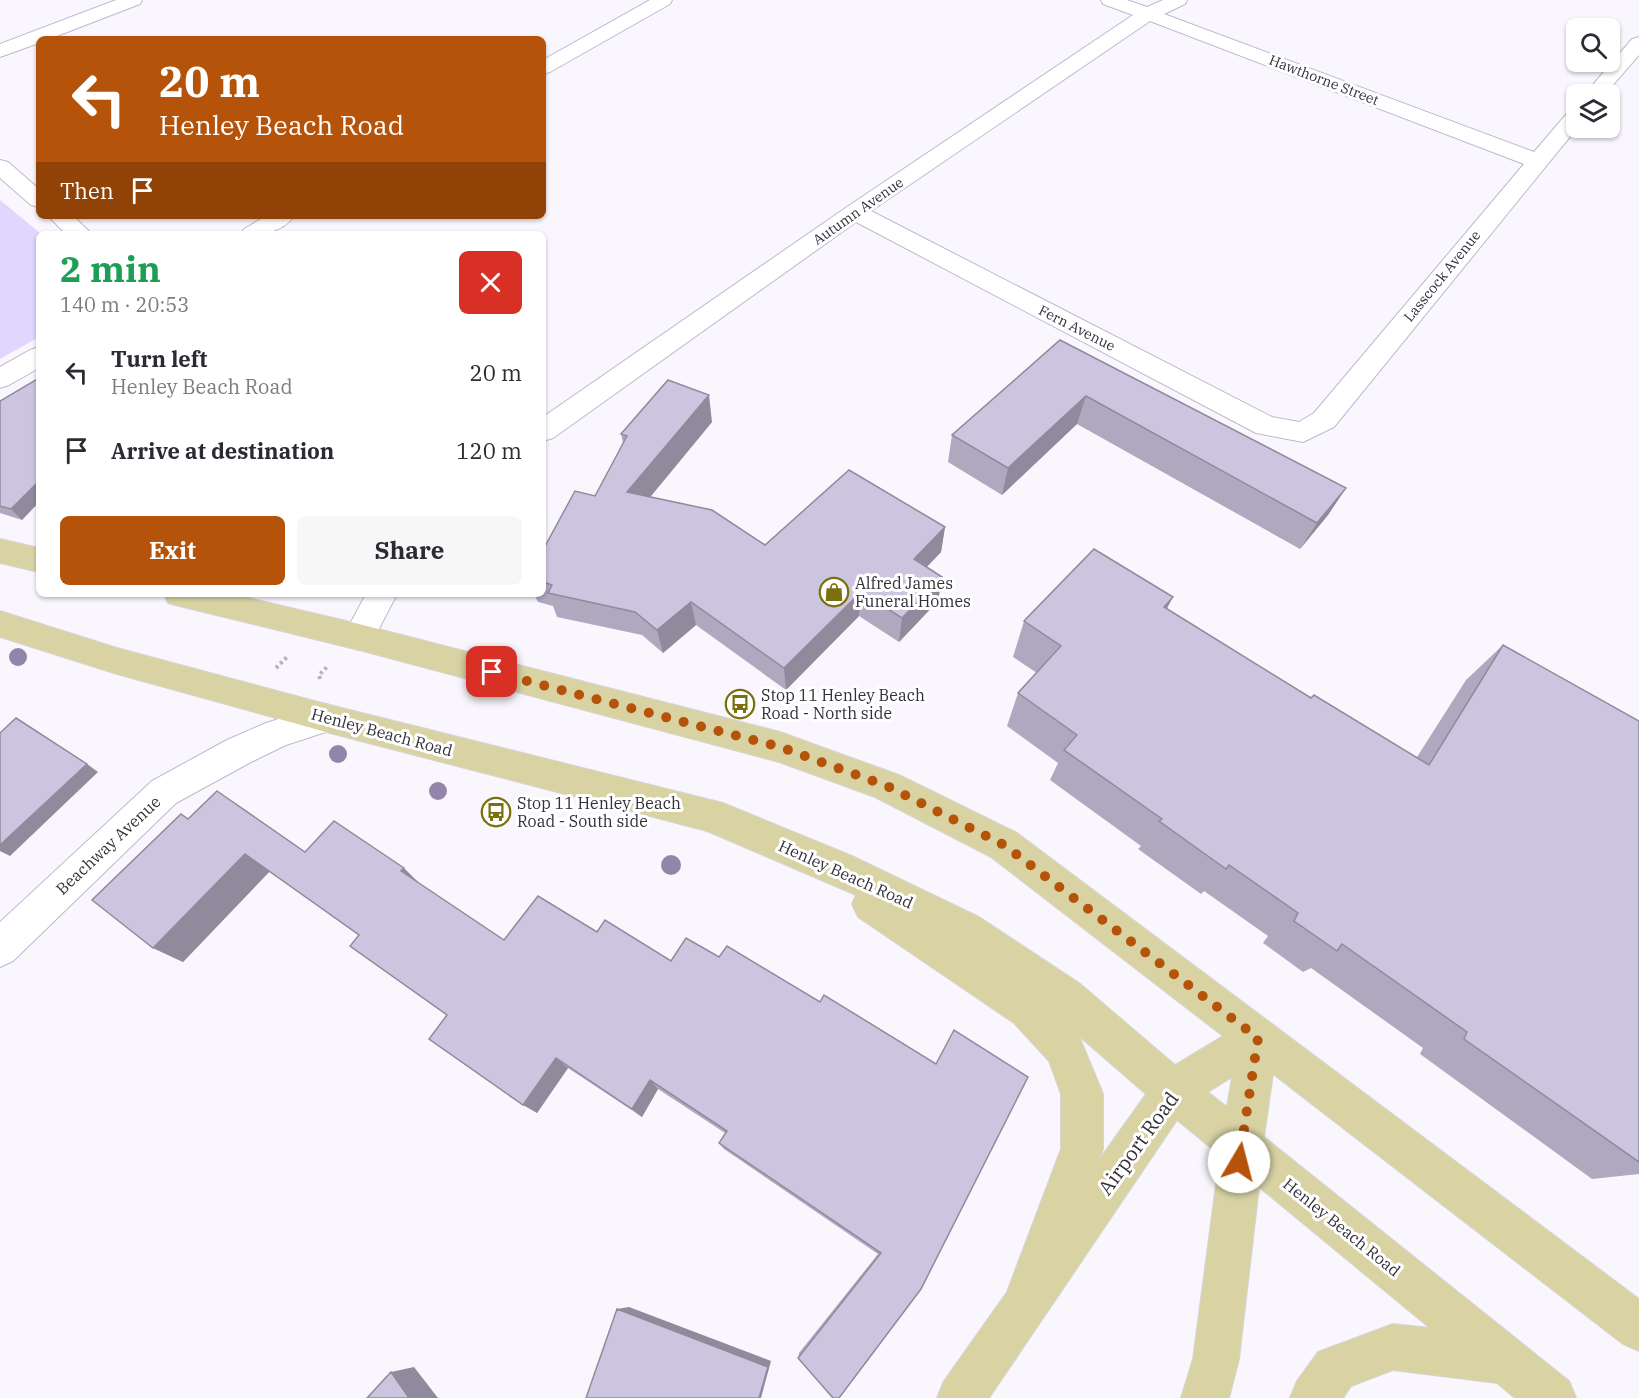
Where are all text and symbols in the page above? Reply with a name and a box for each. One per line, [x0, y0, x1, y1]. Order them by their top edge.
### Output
map controls [1566, 18, 1620, 138]
button: search [1566, 18, 1620, 72]
street label: Hawthorne Street [1267, 51, 1382, 109]
text: 20 m [159, 54, 260, 109]
icon: left [60, 60, 138, 138]
button: layers [1566, 84, 1620, 138]
text: Henley Beach Road [159, 107, 404, 142]
street label: Autumn Avenue [809, 173, 907, 249]
icon: arrive [126, 174, 159, 207]
text: Then [60, 176, 114, 205]
street label: Lasscock Avenue [1400, 227, 1484, 325]
text: 2 min [60, 245, 161, 292]
button: close [459, 251, 522, 314]
text: 140 m · 20:53 [60, 291, 189, 318]
street label: Fern Avenue [1036, 301, 1118, 355]
text: Turn left [111, 344, 207, 373]
icon: left [60, 356, 93, 389]
text: 20 m [470, 358, 522, 387]
text: Henley Beach Road [111, 373, 293, 400]
icon: arrive [60, 434, 93, 467]
text: Arrive at destination [111, 436, 334, 465]
text: 120 m [456, 436, 522, 465]
button: Exit [60, 516, 285, 585]
button: Share [297, 516, 522, 585]
place label: Alfred James Funeral Homes [855, 573, 971, 611]
shop icon: Alfred James Funeral Homes [818, 576, 850, 608]
pin [466, 646, 517, 697]
icon: arrive [475, 655, 508, 688]
place label: Stop 11 Henley Beach Road - North side [761, 685, 925, 723]
bus stop icon: Stop 11 Henley Beach Road - North side [724, 688, 756, 720]
street label: Henley Beach Road [309, 704, 455, 761]
street label: Beachway Avenue [52, 791, 164, 899]
place label: Stop 11 Henley Beach Road - South side [517, 793, 681, 831]
bus stop icon: Stop 11 Henley Beach Road - South side [480, 796, 512, 828]
street label: Henley Beach Road [776, 835, 917, 913]
street label: Airport Road [1091, 1086, 1185, 1200]
position arrow [1207, 1130, 1271, 1194]
street label: Henley Beach Road [1279, 1174, 1405, 1281]

